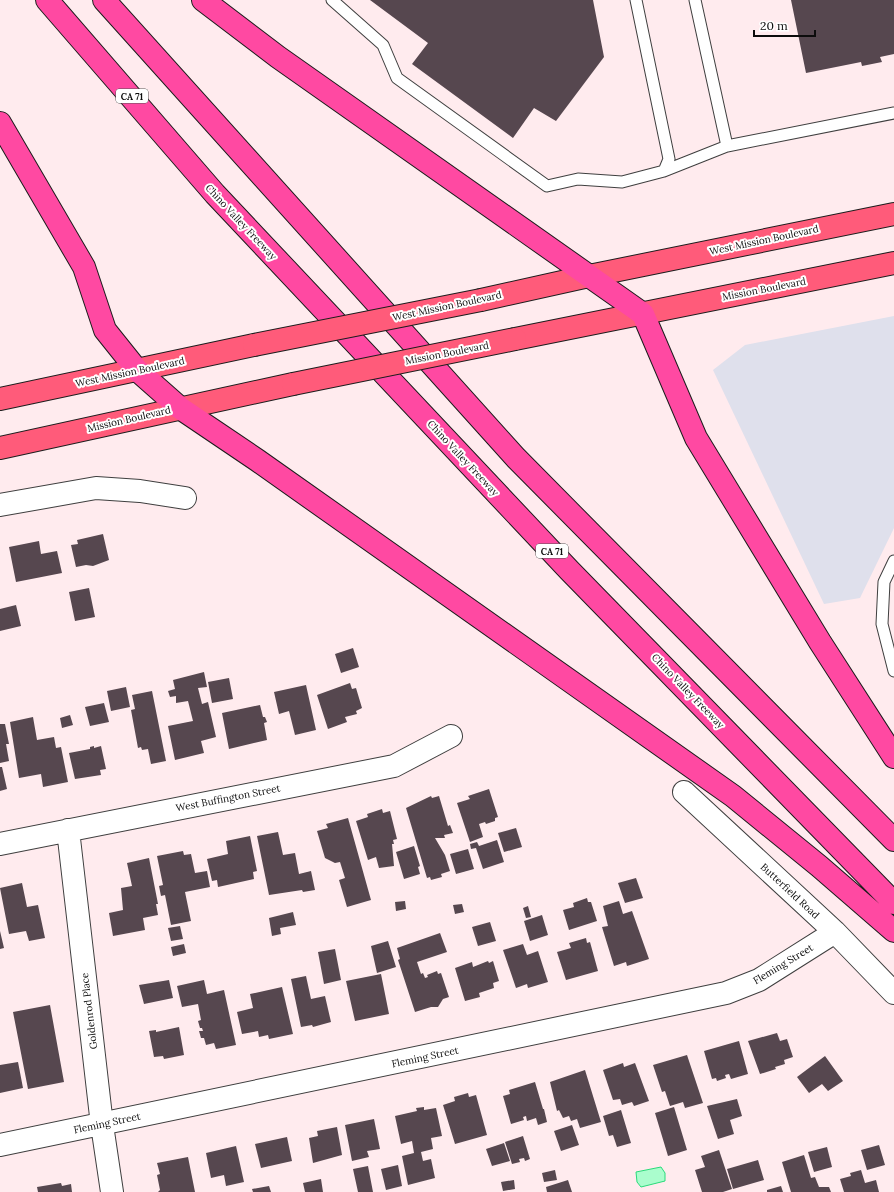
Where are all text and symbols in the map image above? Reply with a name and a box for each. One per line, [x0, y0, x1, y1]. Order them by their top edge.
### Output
scale bar [754, 12, 815, 38]
text: 20 m [760, 18, 788, 33]
road number: CA 71 [116, 89, 148, 103]
street label: Chino Valley Freeway [202, 181, 280, 263]
street label: West Mission Boulevard [708, 222, 820, 258]
street label: Mission Boulevard [721, 274, 807, 303]
street label: West Mission Boulevard [391, 288, 503, 324]
street label: Mission Boulevard [404, 338, 490, 367]
street label: West Mission Boulevard [74, 354, 186, 390]
street label: Mission Boulevard [86, 403, 172, 435]
street label: Chino Valley Freeway [424, 417, 502, 499]
road number: CA 71 [536, 544, 568, 558]
street label: Chino Valley Freeway [649, 651, 728, 732]
street label: West Buffington Street [175, 781, 282, 815]
street label: Butterfield Road [758, 860, 822, 922]
street label: Fleming Street [751, 941, 816, 987]
street label: Goldenrod Place [78, 971, 100, 1050]
street label: Fleming Street [390, 1044, 460, 1070]
street label: Fleming Street [72, 1110, 142, 1136]

